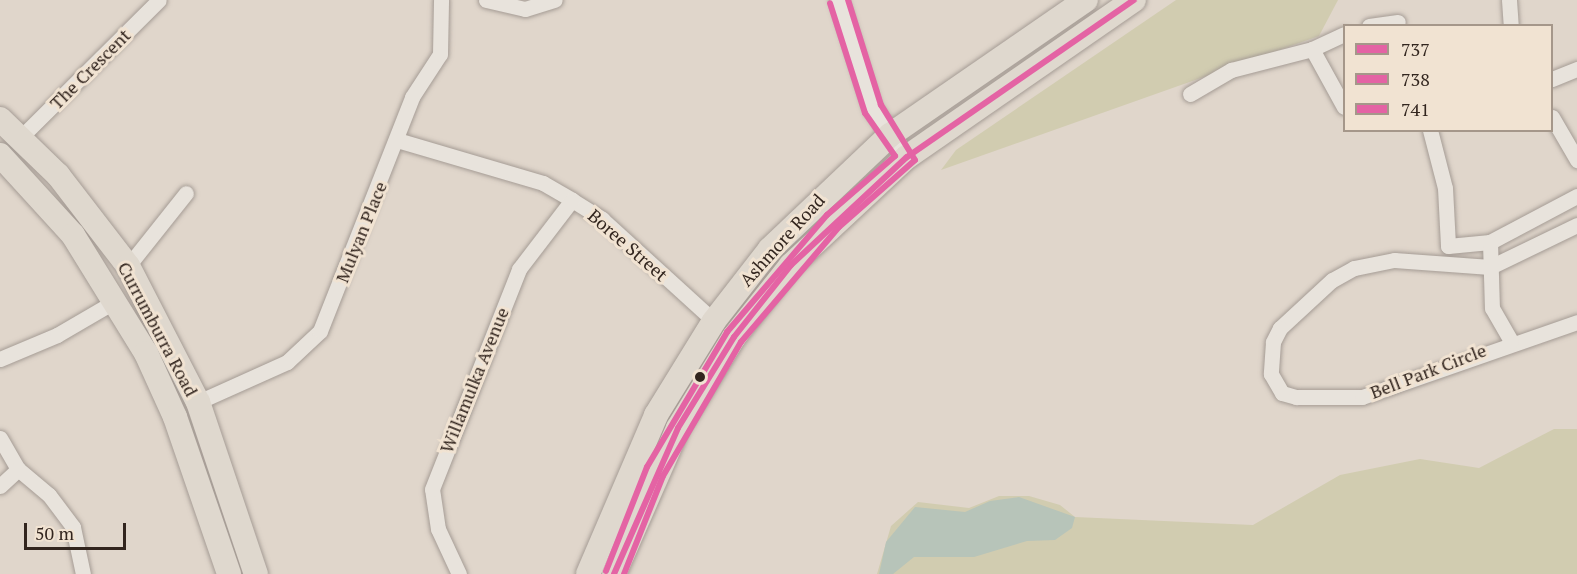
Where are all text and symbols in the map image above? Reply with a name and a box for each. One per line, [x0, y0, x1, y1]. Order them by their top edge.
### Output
street label: The Crescent [45, 24, 135, 114]
legend [1343, 24, 1553, 132]
text: 737 [1401, 37, 1430, 61]
text: 738 [1401, 67, 1430, 91]
text: 741 [1401, 97, 1430, 121]
street label: Mulyan Place [331, 178, 391, 286]
street label: Ashmore Road [735, 189, 829, 291]
street label: Boree Street [584, 205, 672, 285]
street label: Currumburra Road [113, 258, 203, 400]
street label: Willamulka Avenue [435, 304, 513, 456]
street label: Bell Park Circle [1367, 339, 1489, 403]
unlabelled marker [694, 371, 706, 383]
scale bar [27, 511, 129, 549]
text: 50 m [35, 521, 74, 545]

